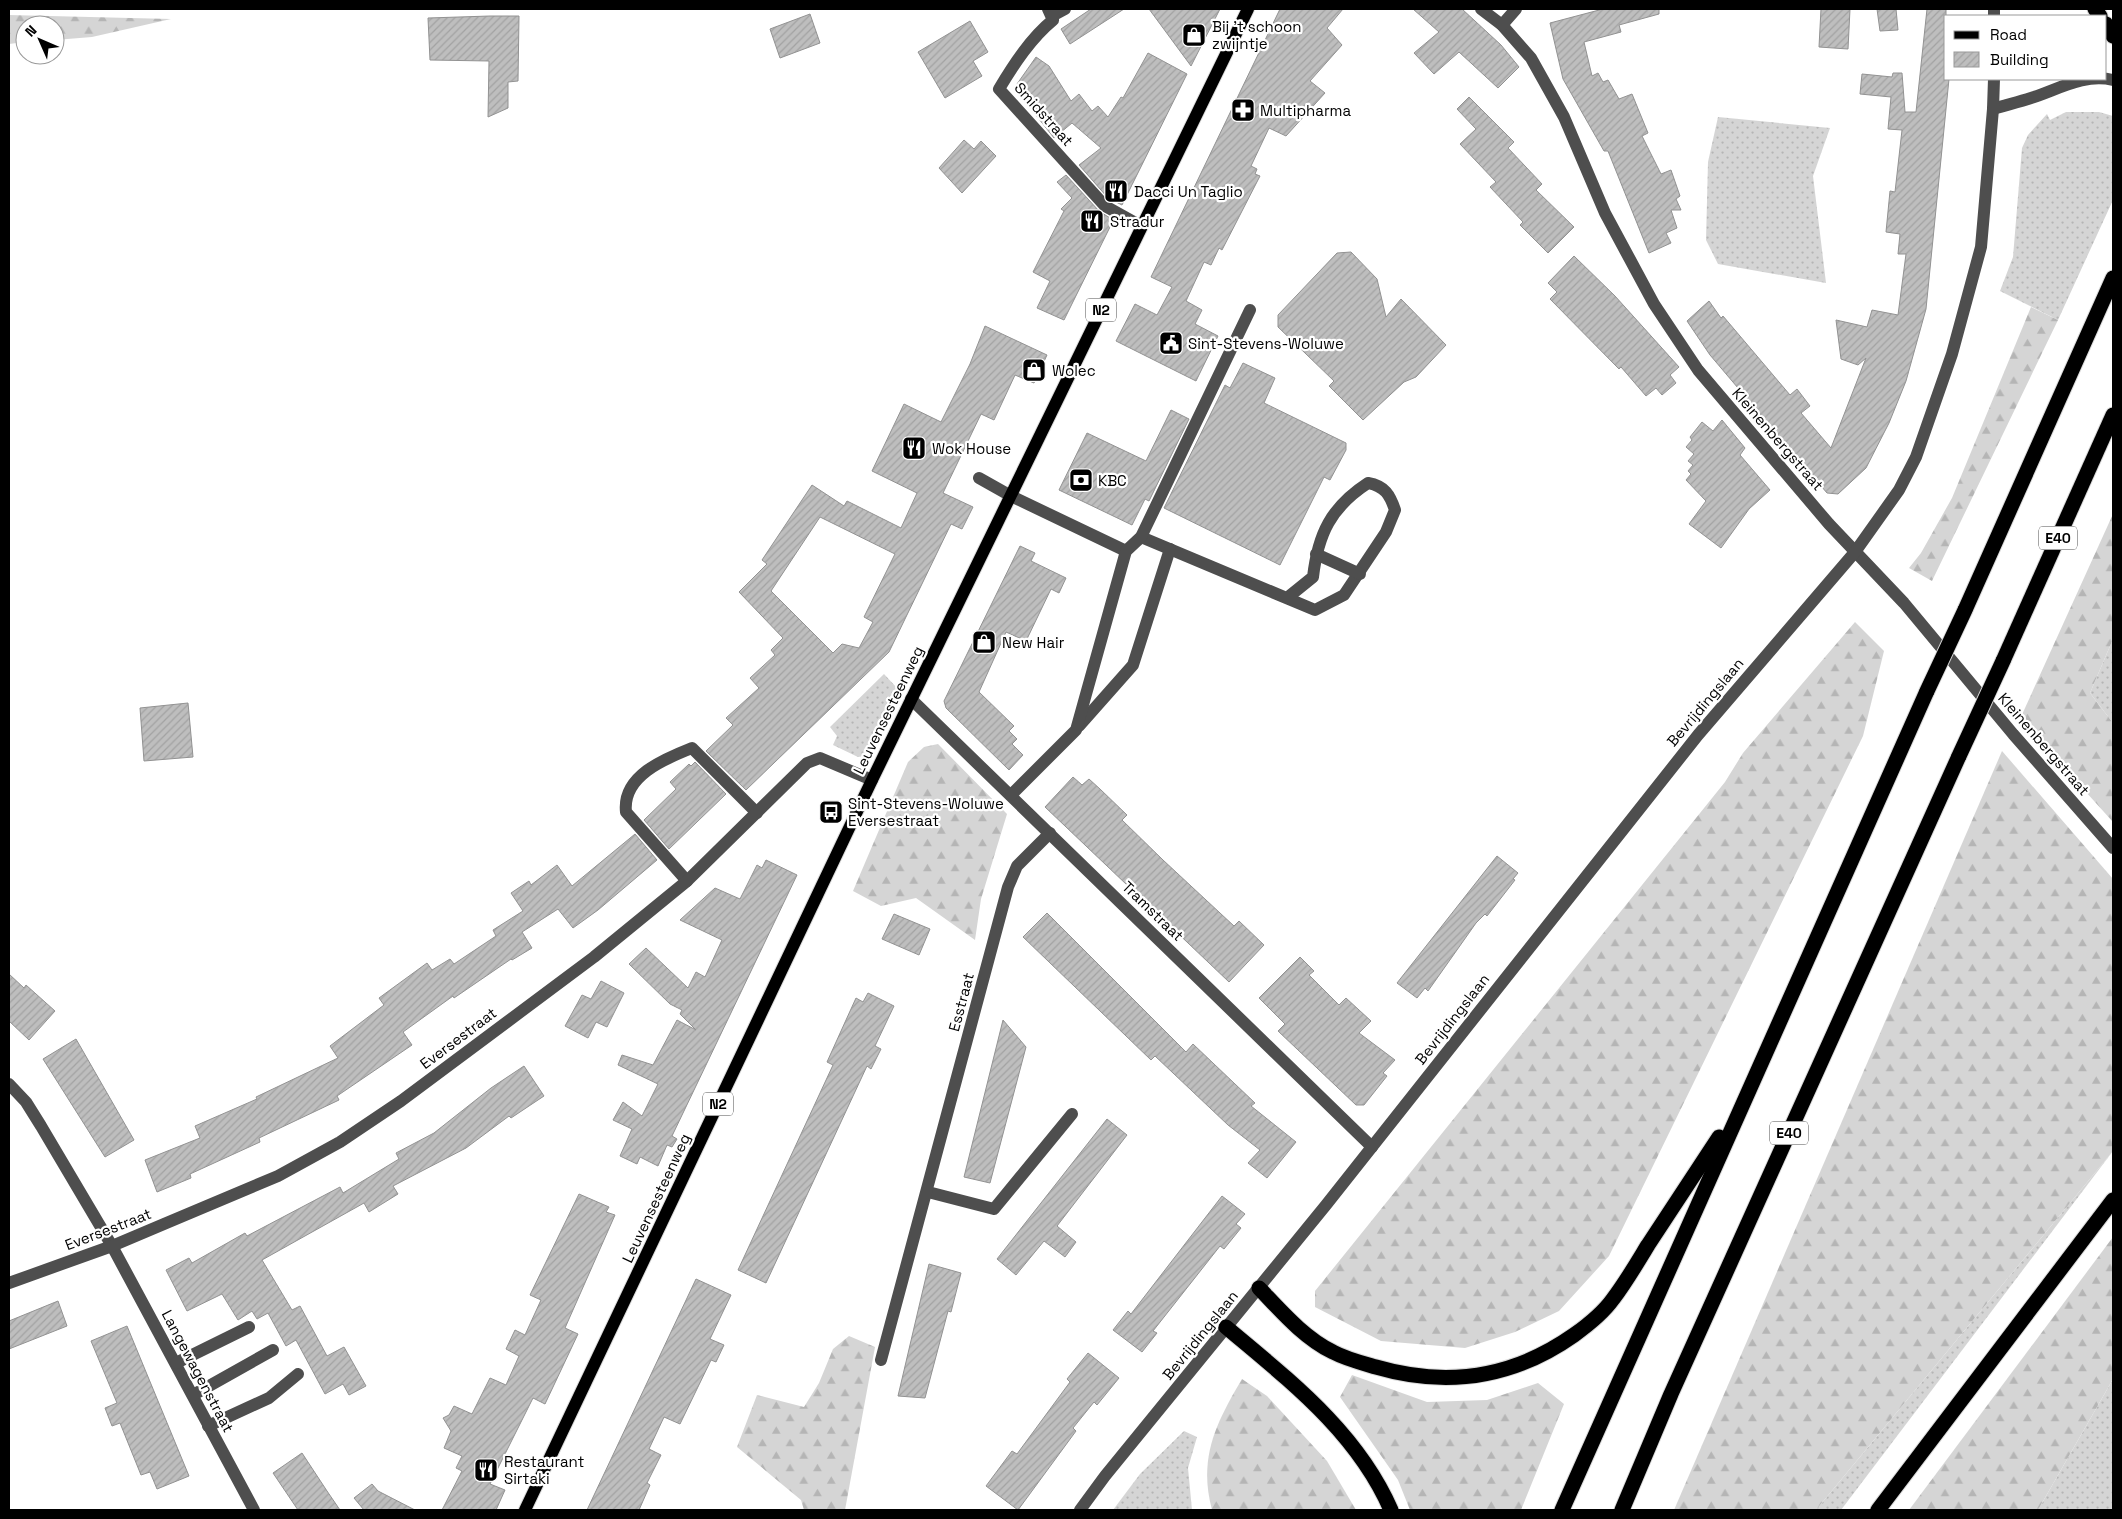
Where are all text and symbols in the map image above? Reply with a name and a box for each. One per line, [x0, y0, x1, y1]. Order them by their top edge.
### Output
north arrow [15, 15, 65, 65]
legend [1944, 15, 2107, 80]
place label: Bij 't schoon zwijntje [1212, 17, 1302, 53]
text: N [21, 21, 40, 40]
shop icon: Bij 't schoon zwijntje [1181, 22, 1207, 48]
text: Road [1990, 25, 2027, 44]
text: Building [1990, 50, 2049, 69]
street label: Smidstraat [1010, 78, 1078, 150]
pharmacy icon: Multipharma [1230, 97, 1256, 123]
place label: Multipharma [1260, 101, 1351, 120]
restaurant icon: Dacci Un Taglio [1103, 178, 1129, 204]
place label: Dacci Un Taglio [1134, 182, 1243, 201]
restaurant icon: Stradur [1079, 208, 1105, 234]
place label: Stradur [1110, 212, 1165, 231]
road number: N2 [1086, 298, 1116, 322]
public building icon: Sint-Stevens-Woluwe [1158, 330, 1184, 356]
place label: Sint-Stevens-Woluwe [1188, 334, 1344, 353]
shop icon: Wolec [1021, 357, 1047, 383]
place label: Wolec [1052, 361, 1096, 380]
street label: Kleinenbergstraat [1728, 384, 1828, 494]
restaurant icon: Wok House [901, 435, 927, 461]
place label: Wok House [932, 439, 1011, 458]
bank icon: KBC [1068, 467, 1094, 493]
place label: KBC [1098, 471, 1127, 490]
road number: E40 [2039, 526, 2077, 550]
shop icon: New Hair [971, 629, 997, 655]
place label: New Hair [1002, 633, 1065, 652]
street label: Leuvensesteenweg [849, 643, 927, 777]
street label: Bevrijdingslaan [1662, 654, 1748, 750]
street label: Kleinenbergstraat [1994, 689, 2094, 799]
place label: Sint-Stevens-Woluwe Eversestraat [848, 794, 1004, 830]
bus stop icon: Sint-Stevens-Woluwe Eversestraat [818, 799, 844, 825]
street label: Tramstraat [1118, 877, 1188, 945]
street label: Esstraat [944, 970, 978, 1033]
street label: Bevrijdingslaan [1411, 970, 1493, 1068]
street label: Eversestraat [416, 1003, 500, 1073]
road number: N2 [703, 1092, 733, 1116]
road number: E40 [1770, 1122, 1808, 1144]
street label: Leuvensesteenweg [618, 1130, 694, 1266]
street label: Eversestraat [62, 1204, 154, 1254]
street label: Bevrijdingslaan [1158, 1286, 1242, 1384]
street label: Langewagenstraat [158, 1306, 238, 1436]
place label: Restaurant Sirtaki [504, 1452, 585, 1488]
restaurant icon: Restaurant Sirtaki [473, 1457, 499, 1483]

